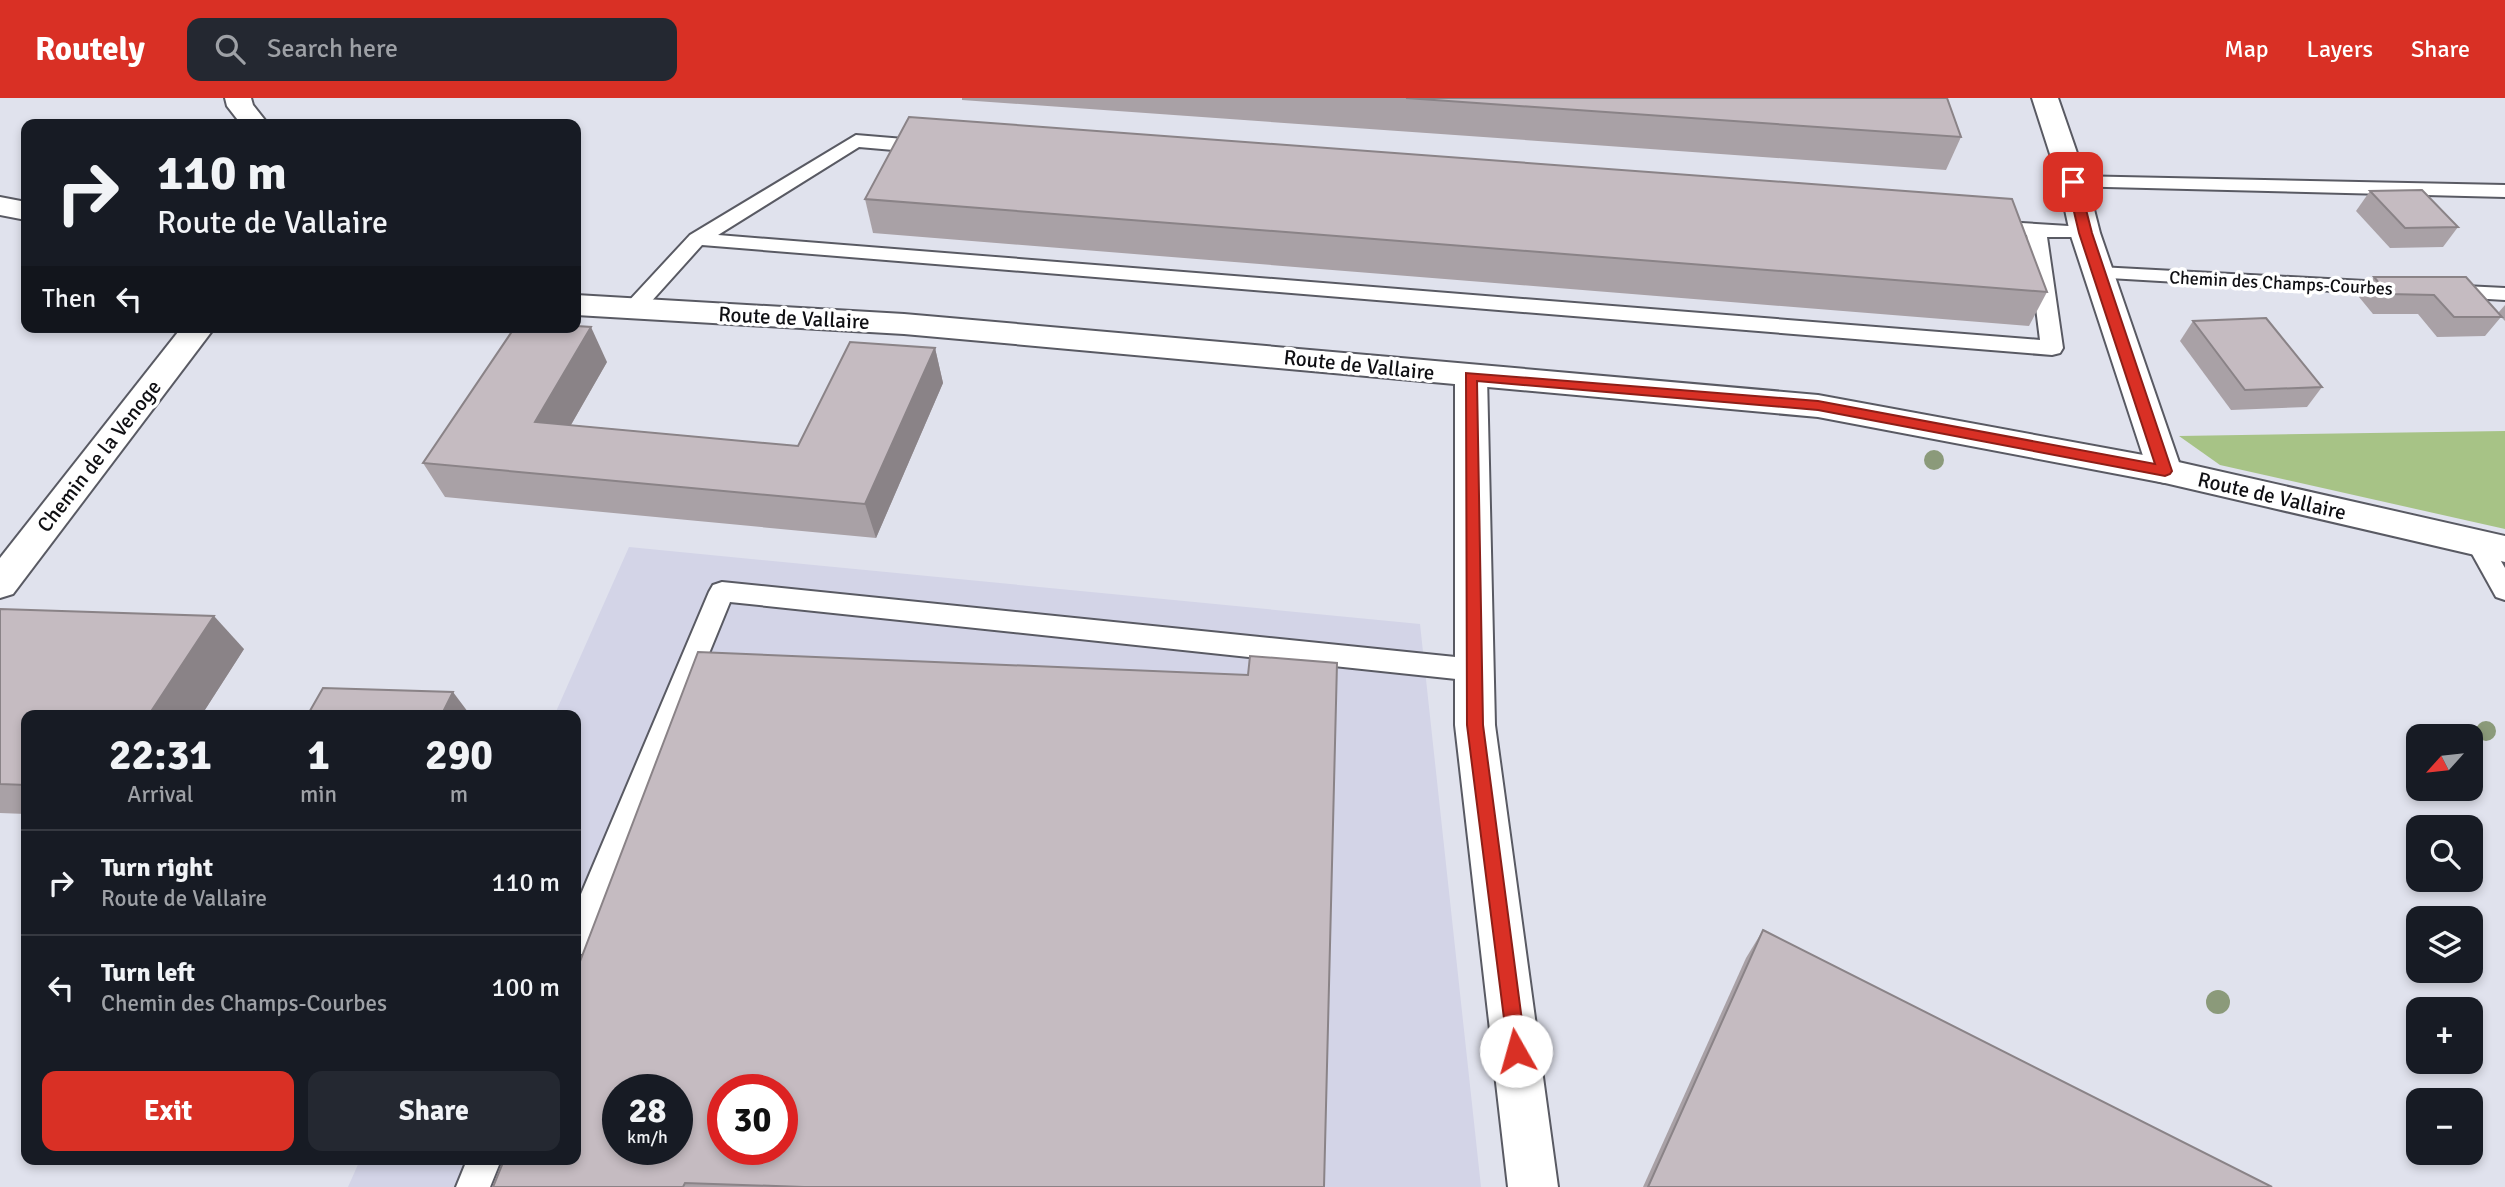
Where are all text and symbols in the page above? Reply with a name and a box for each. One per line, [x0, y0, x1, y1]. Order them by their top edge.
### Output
search box [187, 18, 677, 81]
text: Routely [35, 29, 145, 70]
icon: search [211, 30, 249, 68]
text: Search here [267, 33, 398, 65]
text: Map [2224, 34, 2269, 64]
text: Layers [2307, 34, 2373, 64]
text: Share [2411, 34, 2470, 64]
text: 110 m [157, 143, 287, 203]
icon: right [42, 147, 133, 238]
pin [2043, 152, 2103, 212]
icon: arrive [2054, 163, 2092, 201]
text: Route de Vallaire [157, 203, 388, 242]
street label: Chemin des Champs-Courbes [2169, 266, 2393, 300]
icon: left [110, 280, 148, 318]
text: Then [42, 283, 96, 315]
street label: Route de Vallaire [718, 301, 870, 335]
street label: Route de Vallaire [1282, 344, 1436, 386]
street label: Chemin de la Venoge [31, 375, 167, 537]
street label: Route de Vallaire [2195, 466, 2349, 526]
north arrow [2406, 724, 2483, 802]
map controls [2406, 724, 2483, 1165]
text: 22:31 [109, 730, 212, 781]
text: 1 [307, 730, 330, 781]
text: 290 [425, 730, 493, 781]
text: Arrival [127, 780, 194, 809]
text: min [300, 780, 337, 809]
text: m [450, 780, 468, 809]
button: search [2406, 815, 2483, 892]
text: Turn right [101, 852, 213, 884]
icon: right [42, 864, 80, 902]
text: 110 m [491, 867, 560, 899]
text: Route de Vallaire [101, 884, 267, 913]
button: layers [2406, 906, 2483, 983]
text: Turn left [101, 957, 195, 989]
icon: left [42, 969, 80, 1007]
text: 100 m [491, 972, 560, 1004]
text: Chemin des Champs-Courbes [101, 989, 387, 1018]
button: + [2406, 997, 2483, 1074]
position arrow [1479, 1014, 1553, 1088]
button: Exit [42, 1071, 294, 1151]
button: Share [308, 1071, 560, 1151]
speed limit sign: 30 [707, 1074, 798, 1165]
button: − [2406, 1088, 2483, 1165]
text: 28 [629, 1089, 666, 1132]
text: km/h [627, 1126, 668, 1148]

